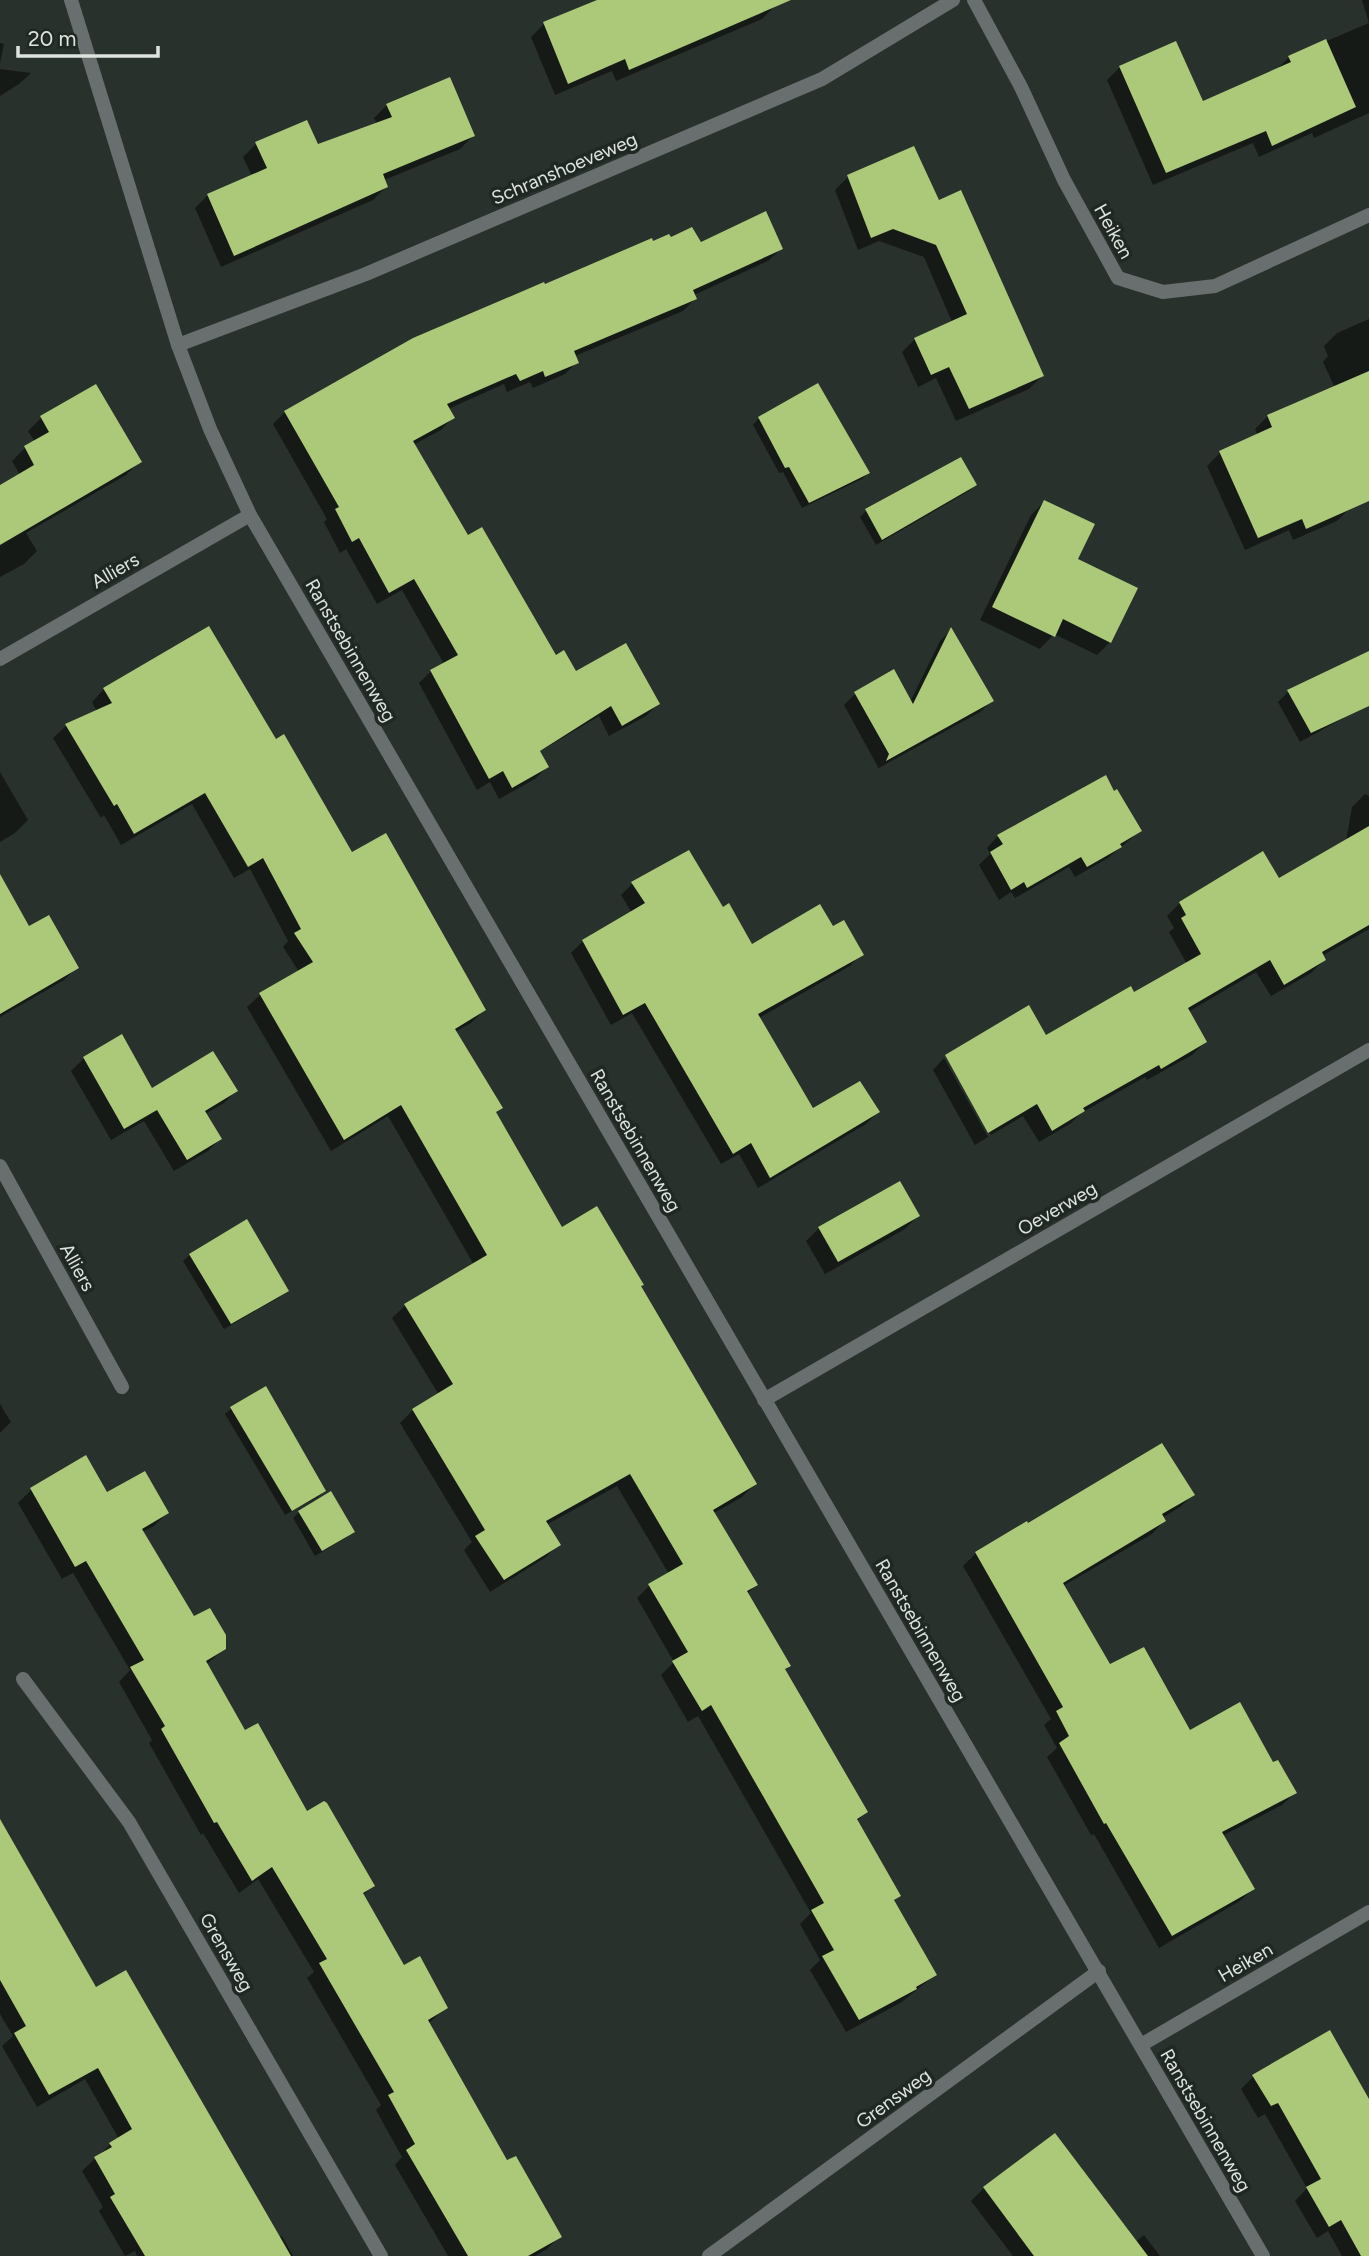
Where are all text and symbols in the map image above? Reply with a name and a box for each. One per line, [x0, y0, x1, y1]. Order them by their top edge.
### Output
scale bar [18, 14, 158, 58]
text: 20 m [28, 26, 76, 51]
street label: Schranshoeveweg [488, 127, 640, 209]
street label: Heiken [1089, 200, 1138, 263]
street label: Alliers [87, 548, 143, 593]
street label: Ranstsebinnenweg [300, 575, 401, 726]
street label: Ranstsebinnenweg [585, 1065, 686, 1216]
street label: Oeverweg [1014, 1177, 1101, 1240]
street label: Alliers [55, 1239, 100, 1295]
street label: Ranstsebinnenweg [870, 1555, 971, 1706]
street label: Grensweg [195, 1909, 258, 1996]
street label: Heiken [1214, 1938, 1277, 1987]
street label: Ranstsebinnenweg [1155, 2045, 1256, 2196]
street label: Grensweg [851, 2064, 935, 2133]

